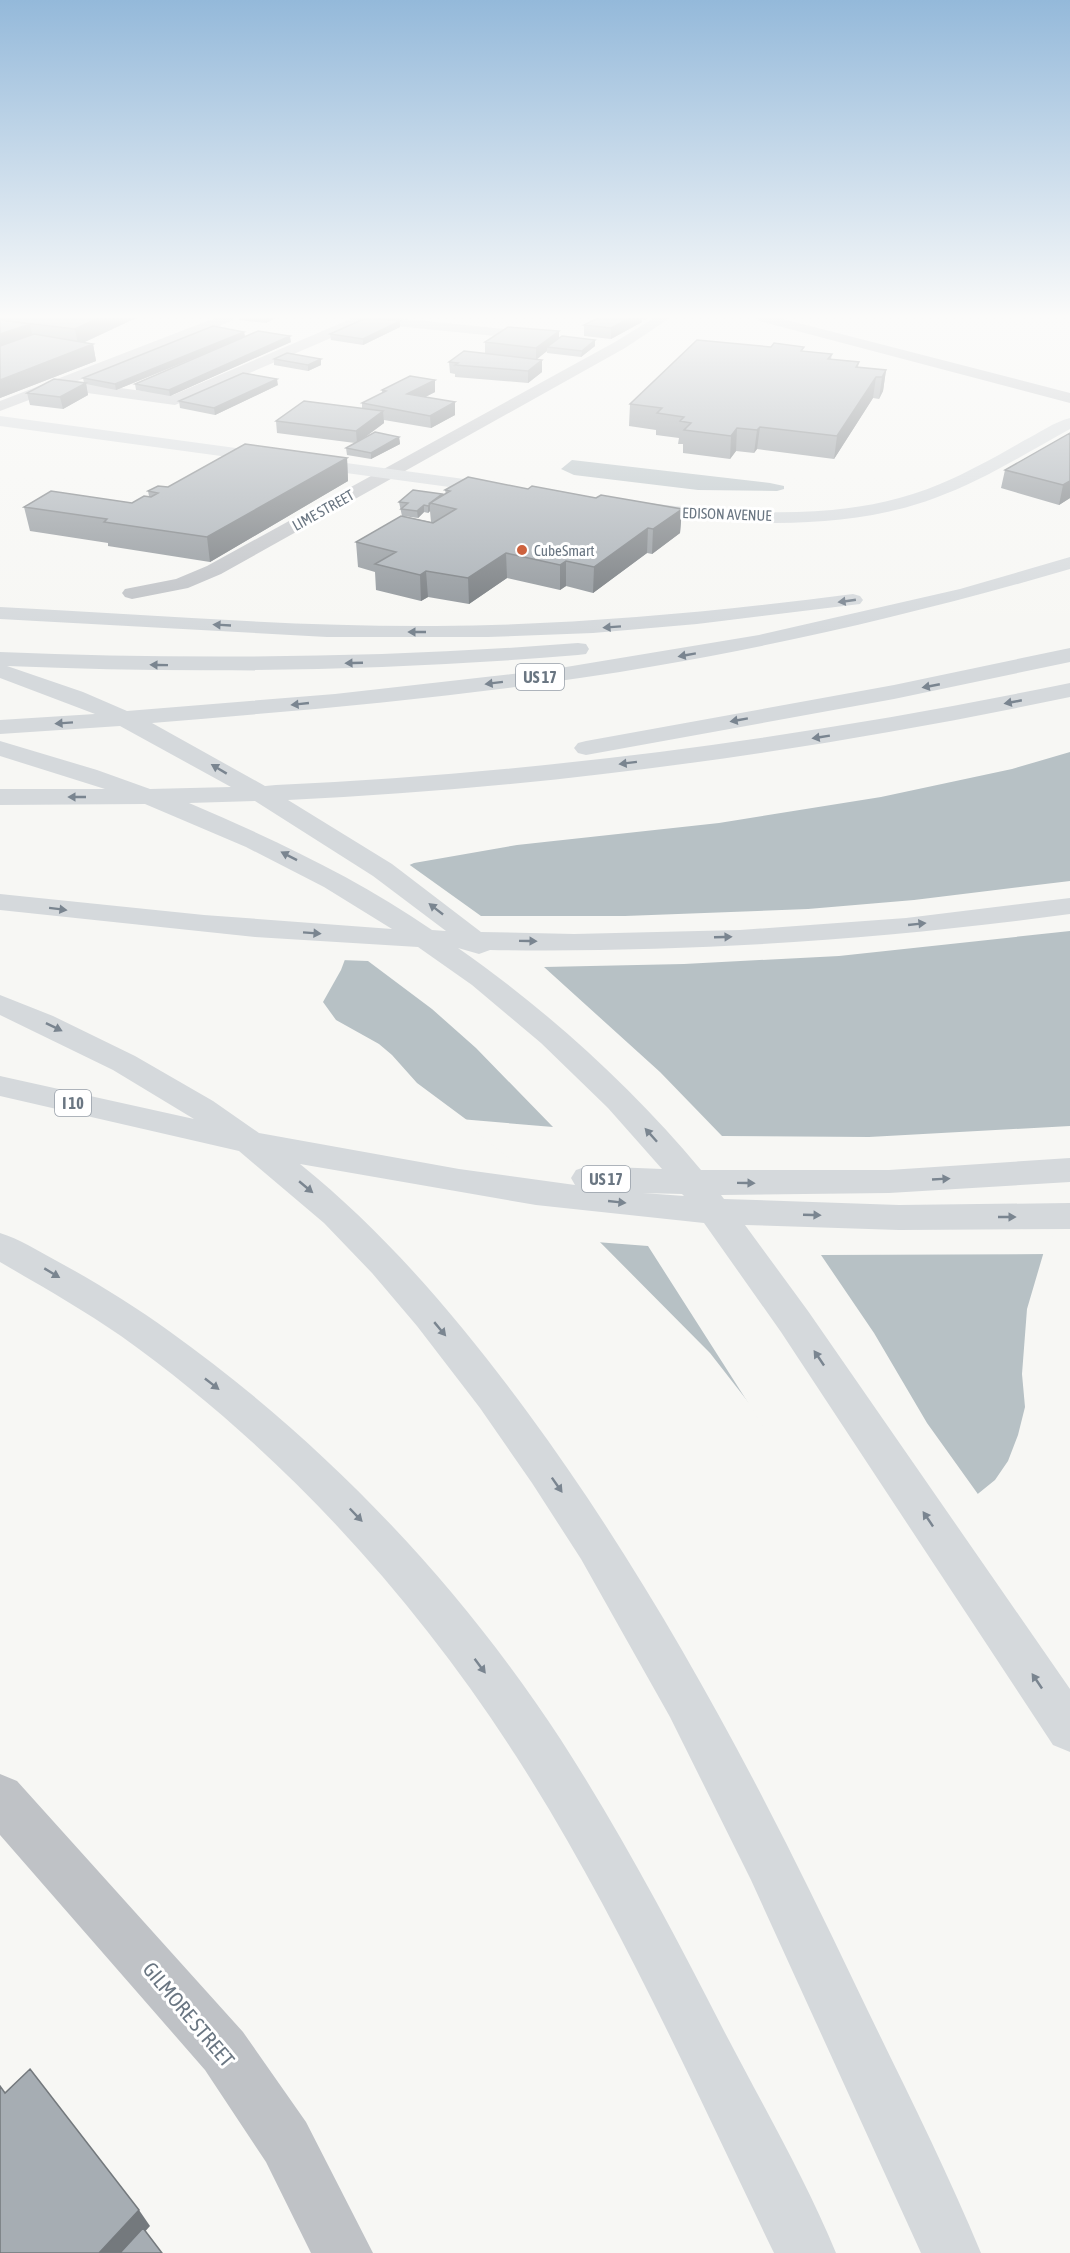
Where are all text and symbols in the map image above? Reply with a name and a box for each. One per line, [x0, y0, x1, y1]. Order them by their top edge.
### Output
street label: LIME STREET [289, 486, 357, 534]
street label: EDISON AVENUE [682, 504, 773, 524]
place label: CubeSmart [534, 542, 595, 559]
marker: CubeSmart [515, 543, 529, 557]
one-way arrow [838, 596, 857, 605]
one-way arrow [212, 620, 231, 629]
one-way arrow [602, 622, 621, 631]
one-way arrow [407, 627, 426, 637]
one-way arrow [677, 650, 696, 659]
one-way arrow [345, 659, 364, 668]
one-way arrow [150, 660, 169, 670]
road number: US 17 [516, 664, 564, 690]
one-way arrow [484, 678, 503, 688]
one-way arrow [921, 681, 940, 690]
one-way arrow [1003, 698, 1022, 707]
one-way arrow [290, 699, 309, 709]
one-way arrow [729, 716, 748, 725]
one-way arrow [54, 718, 73, 728]
one-way arrow [811, 733, 830, 742]
one-way arrow [618, 759, 637, 768]
one-way arrow [211, 763, 227, 774]
one-way arrow [68, 792, 87, 802]
one-way arrow [280, 852, 297, 861]
one-way arrow [428, 902, 444, 915]
one-way arrow [49, 904, 68, 914]
one-way arrow [908, 919, 927, 929]
one-way arrow [302, 928, 321, 938]
one-way arrow [713, 933, 732, 942]
one-way arrow [518, 936, 537, 946]
one-way arrow [45, 1023, 62, 1032]
road number: I 10 [55, 1090, 91, 1116]
one-way arrow [645, 1128, 658, 1143]
road number: US 17 [582, 1166, 630, 1192]
one-way arrow [932, 1175, 951, 1184]
one-way arrow [737, 1178, 756, 1188]
one-way arrow [299, 1180, 314, 1193]
one-way arrow [608, 1197, 627, 1207]
one-way arrow [802, 1211, 821, 1220]
one-way arrow [997, 1212, 1016, 1222]
one-way arrow [44, 1268, 60, 1279]
one-way arrow [434, 1321, 447, 1337]
one-way arrow [813, 1350, 825, 1366]
one-way arrow [204, 1378, 220, 1391]
one-way arrow [551, 1477, 562, 1493]
one-way arrow [348, 1508, 362, 1522]
one-way arrow [922, 1512, 934, 1528]
one-way arrow [473, 1658, 485, 1673]
one-way arrow [1031, 1673, 1043, 1689]
street label: GILMORE STREET [138, 1957, 240, 2071]

